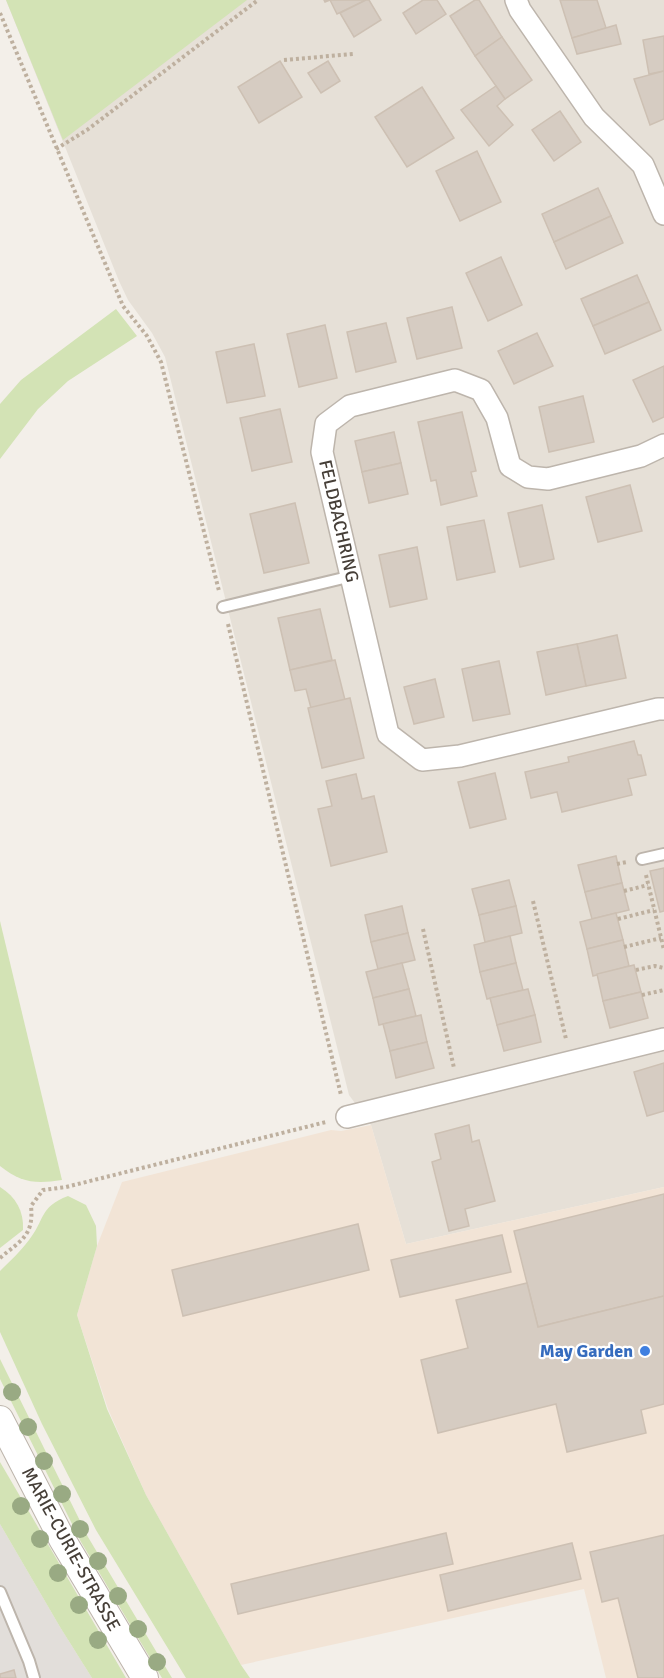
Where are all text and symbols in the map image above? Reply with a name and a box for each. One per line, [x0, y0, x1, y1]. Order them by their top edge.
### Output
street label: FELDBACHRING [314, 458, 364, 584]
place label: May Garden [540, 1340, 633, 1362]
marker: May Garden [638, 1344, 652, 1358]
street label: MARIE-CURIE-STRASSE [17, 1463, 125, 1635]

